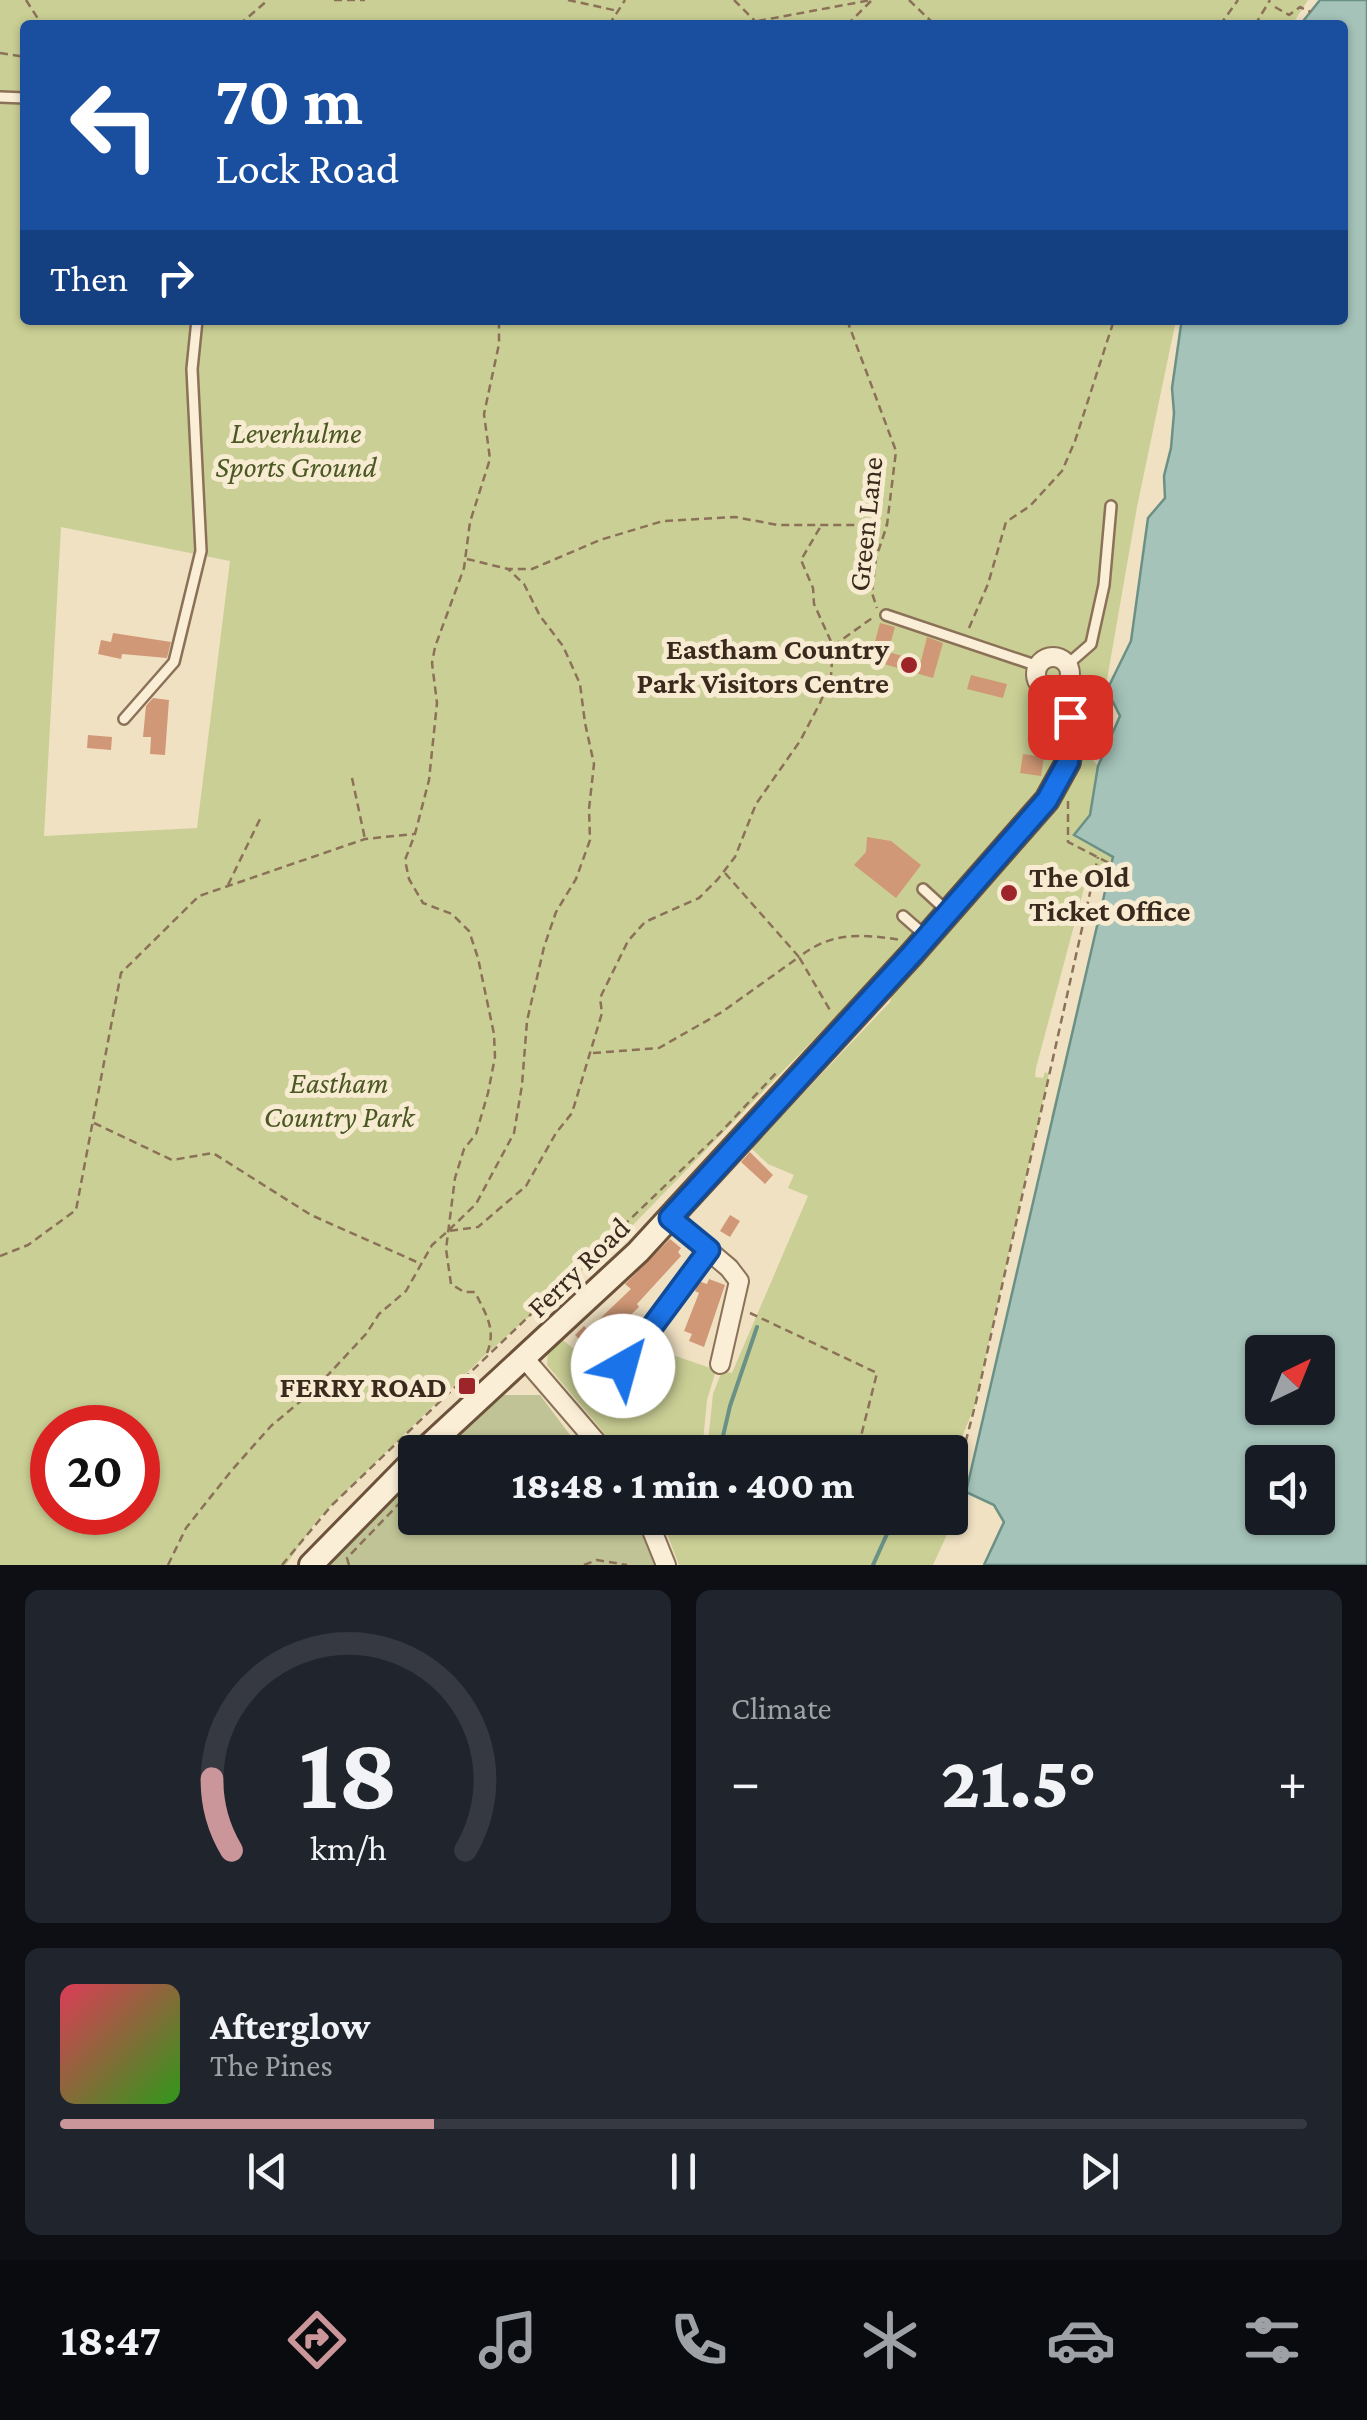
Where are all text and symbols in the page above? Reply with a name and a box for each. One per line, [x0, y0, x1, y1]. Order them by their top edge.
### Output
icon: left [50, 60, 180, 190]
text: 70 m [215, 61, 363, 139]
text: Lock Road [215, 143, 399, 193]
icon: right [148, 250, 203, 305]
text: Then [50, 257, 128, 299]
park label: Leverhulme Sports Ground [215, 416, 378, 484]
street label: Green Lane [842, 455, 888, 593]
place label: Eastham Country Park Visitors Centre [637, 632, 889, 699]
marker: Eastham Country Park Visitors Centre [898, 654, 920, 676]
pin [1028, 675, 1113, 760]
icon: arrive [1043, 690, 1098, 745]
place label: The Old Ticket Office [1029, 860, 1191, 927]
marker: The Old Ticket Office [998, 882, 1020, 904]
park label: Eastham Country Park [264, 1066, 416, 1134]
street label: Ferry Road [520, 1210, 637, 1324]
position arrow [571, 1314, 675, 1418]
north arrow [1245, 1335, 1335, 1425]
map controls [1245, 1335, 1335, 1535]
place label: FERRY ROAD [279, 1370, 447, 1403]
marker: FERRY ROAD [456, 1375, 478, 1397]
speed limit sign: 20 [30, 1405, 160, 1535]
button: sound [1245, 1445, 1335, 1535]
text: 18:48 · 1 min · 400 m [512, 1464, 854, 1506]
text: Climate [731, 1690, 832, 1726]
text: 18 [298, 1715, 398, 1830]
text: 21.5° [941, 1740, 1097, 1823]
text: − [731, 1751, 760, 1812]
text: + [1278, 1751, 1307, 1812]
text: km/h [309, 1828, 387, 1868]
text: Afterglow [210, 2005, 370, 2047]
text: The Pines [210, 2047, 333, 2083]
icon: previous [240, 2144, 295, 2199]
icon: pause [656, 2144, 711, 2199]
icon: next [1072, 2144, 1127, 2199]
icon: directions [282, 2305, 352, 2375]
icon: music [473, 2305, 543, 2375]
icon: phone [664, 2305, 734, 2375]
icon: climate [855, 2305, 925, 2375]
icon: car [1046, 2305, 1116, 2375]
icon: filters [1237, 2305, 1307, 2375]
text: 18:47 [60, 2315, 161, 2365]

